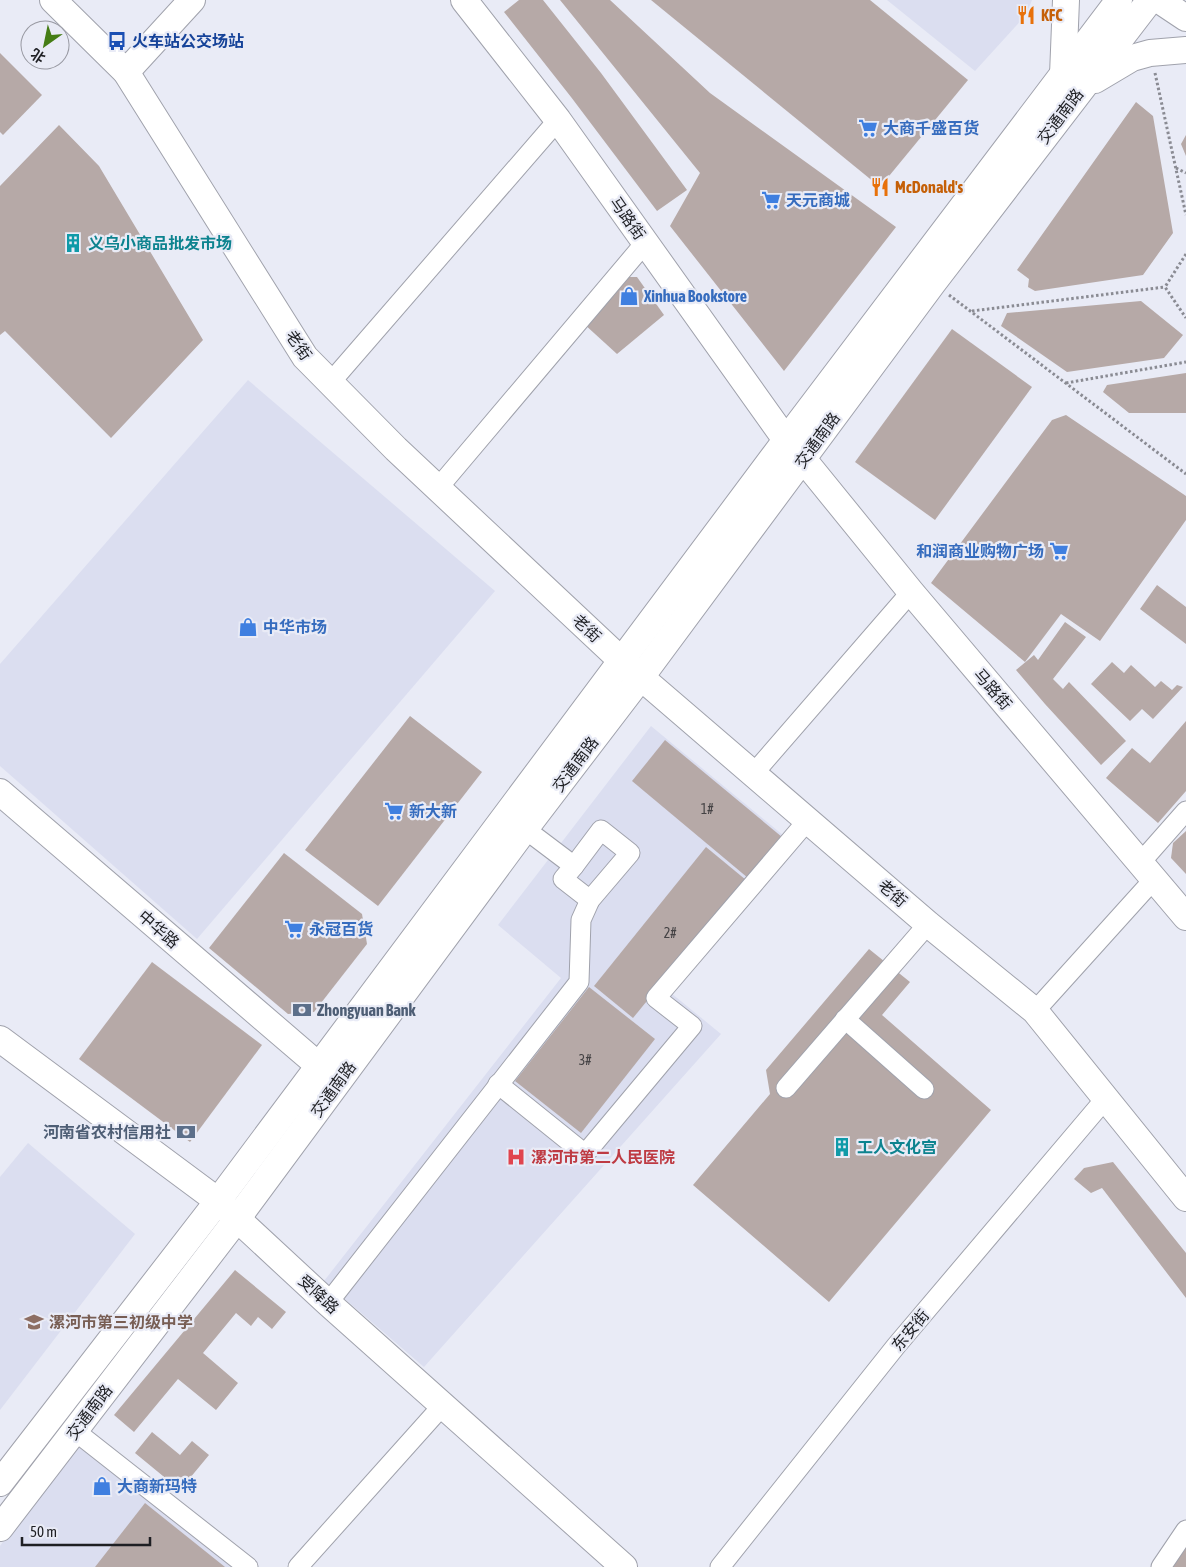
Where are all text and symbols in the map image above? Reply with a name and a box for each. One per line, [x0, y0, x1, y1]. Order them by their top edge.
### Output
restaurant icon: KFC [1015, 4, 1037, 26]
place label: KFC [1041, 6, 1063, 24]
north arrow [20, 20, 70, 70]
bus stop icon: 火车站公交场站 [106, 30, 128, 52]
place label: 火车站公交场站 [132, 32, 244, 50]
text: 北 [28, 45, 48, 66]
street label: 交通南路 [1034, 85, 1086, 147]
supermarket icon: 大商千盛百货 [857, 117, 879, 139]
place label: 大商千盛百货 [883, 119, 979, 137]
restaurant icon: McDonald's [869, 176, 891, 198]
place label: McDonald's [895, 178, 964, 196]
supermarket icon: 天元商城 [760, 189, 782, 211]
place label: 天元商城 [786, 191, 850, 209]
street label: 马路街 [607, 193, 649, 243]
building icon: 义乌小商品批发市场 [62, 232, 84, 254]
place label: 义乌小商品批发市场 [88, 234, 232, 252]
shop icon: Xinhua Bookstore [618, 285, 640, 307]
place label: Xinhua Bookstore [643, 287, 747, 305]
street label: 老街 [282, 327, 316, 363]
street label: 交通南路 [791, 409, 843, 471]
supermarket icon: 和润商业购物广场 [1048, 540, 1070, 562]
place label: 和润商业购物广场 [916, 542, 1044, 560]
street label: 老街 [569, 611, 605, 645]
shop icon: 中华市场 [237, 616, 259, 638]
place label: 中华市场 [263, 618, 327, 636]
street label: 马路街 [970, 665, 1016, 713]
street label: 交通南路 [549, 733, 601, 795]
supermarket icon: 新大新 [383, 800, 405, 822]
house number: 1# [701, 801, 714, 817]
place label: 新大新 [409, 802, 457, 820]
street label: 老街 [875, 876, 911, 910]
street label: 中华路 [135, 906, 183, 952]
supermarket icon: 永冠百货 [283, 918, 305, 940]
place label: 永冠百货 [309, 920, 373, 938]
house number: 2# [664, 925, 677, 941]
bank icon: Zhongyuan Bank [291, 999, 313, 1021]
place label: Zhongyuan Bank [317, 1001, 417, 1019]
house number: 3# [579, 1052, 592, 1068]
street label: 交通南路 [307, 1058, 359, 1120]
bank icon: 河南省农村信用社 [175, 1121, 197, 1143]
place label: 河南省农村信用社 [43, 1123, 171, 1141]
building icon: 工人文化宫 [831, 1136, 853, 1158]
place label: 工人文化宫 [857, 1138, 937, 1156]
hospital icon: 漯河市第二人民医院 [505, 1146, 527, 1168]
place label: 漯河市第二人民医院 [531, 1148, 675, 1166]
street label: 受降路 [295, 1271, 343, 1317]
street label: 东安街 [888, 1306, 932, 1354]
school or university icon: 漯河市第三初级中学 [23, 1311, 45, 1333]
place label: 漯河市第三初级中学 [49, 1313, 193, 1331]
street label: 交通南路 [63, 1381, 115, 1443]
shop icon: 大商新玛特 [91, 1475, 113, 1497]
place label: 大商新玛特 [117, 1477, 197, 1495]
scale bar [22, 1514, 150, 1546]
text: 50 m [30, 1523, 57, 1540]

